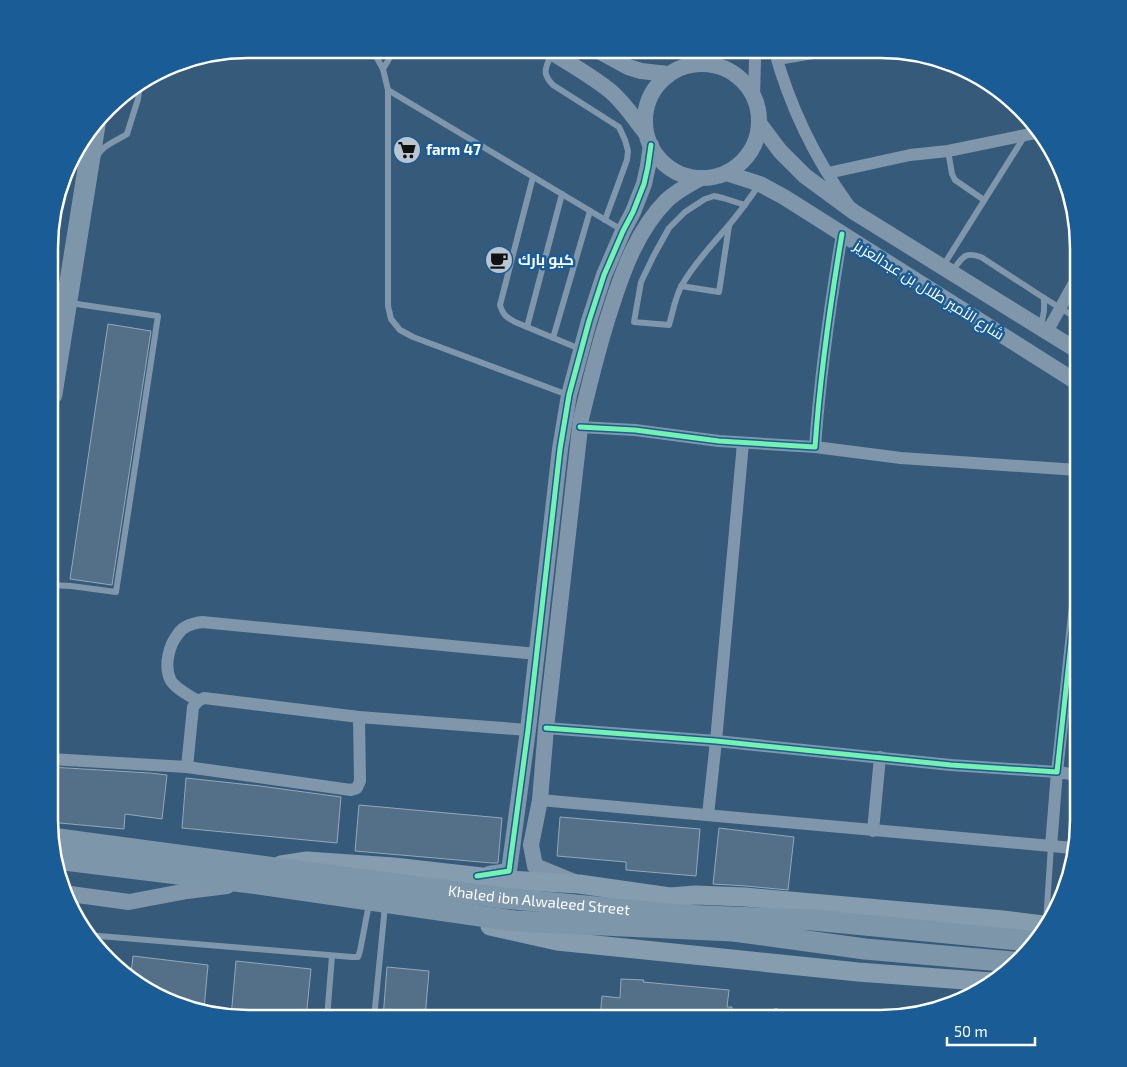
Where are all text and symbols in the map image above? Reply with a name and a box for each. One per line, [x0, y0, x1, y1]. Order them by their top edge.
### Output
supermarket icon: farm 47 [392, 135, 422, 165]
place label: farm 47 [426, 140, 481, 158]
street label: شارع الأمير طلال بن عبدالعزيز [849, 235, 1008, 345]
cafe icon: كيو بارك [484, 245, 514, 275]
place label: كيو بارك [518, 250, 574, 269]
street label: Khaled ibn Alwaleed Street [447, 881, 631, 918]
scale bar [947, 1014, 1034, 1046]
text: 50 m [954, 1022, 988, 1040]

